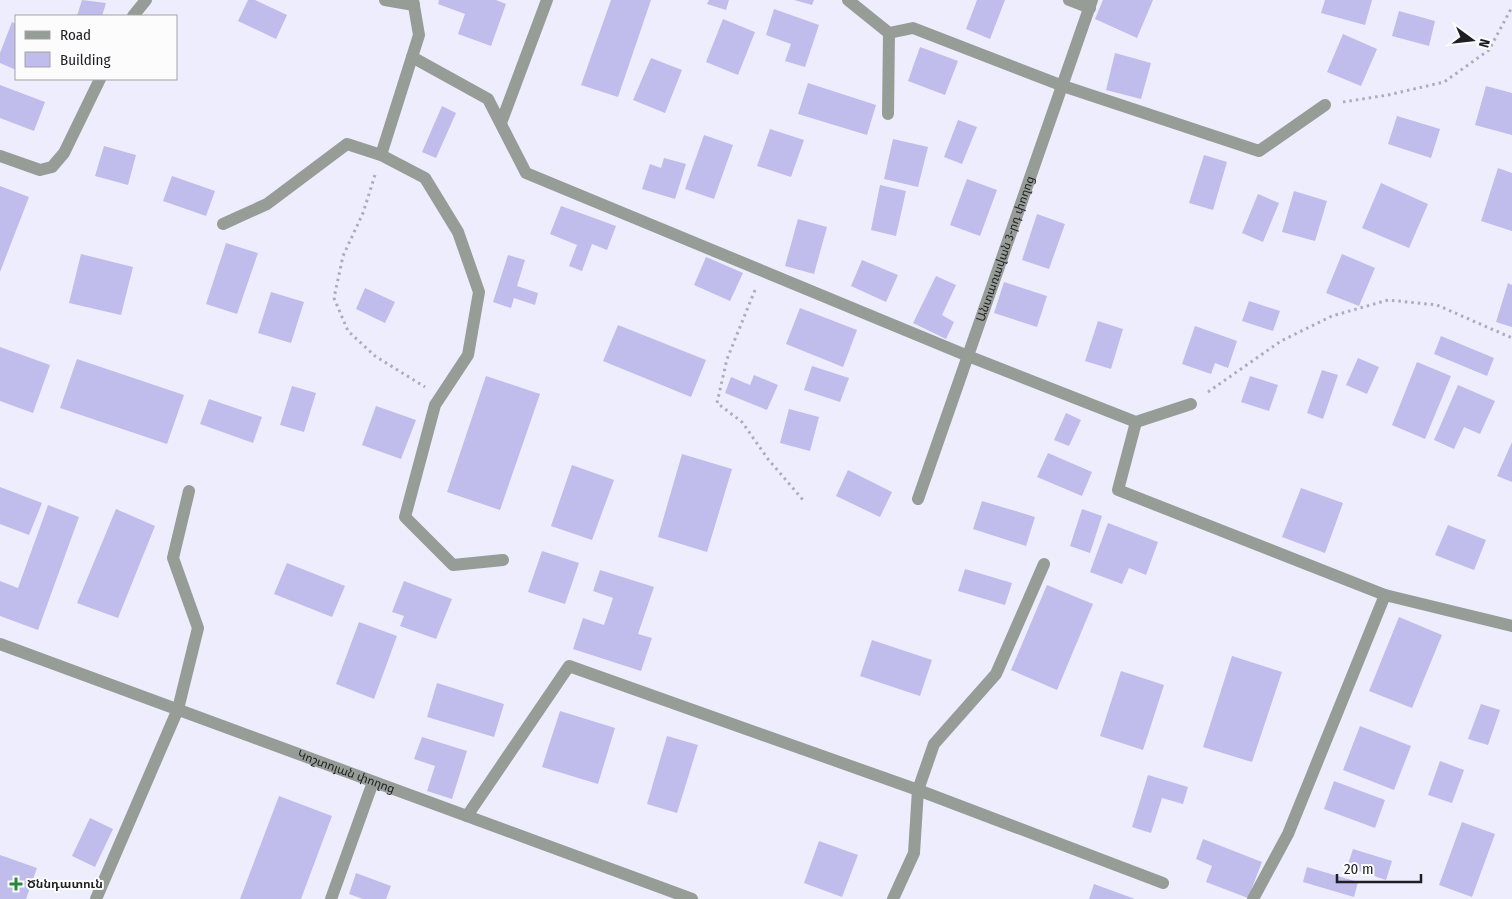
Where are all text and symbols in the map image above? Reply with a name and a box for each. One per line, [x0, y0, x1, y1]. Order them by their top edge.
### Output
legend [15, 15, 178, 80]
north arrow [1447, 15, 1497, 65]
text: Road [60, 26, 91, 44]
text: N [1475, 37, 1493, 49]
text: Building [60, 51, 111, 69]
street label: Անտառավան 3-րդ փողոց [973, 174, 1037, 323]
street label: Կոշտոյան փողոց [296, 747, 397, 796]
scale bar [1337, 852, 1421, 884]
text: 20 m [1344, 860, 1374, 878]
marker: Ծննդատուն [9, 877, 23, 891]
place label: Ծննդատուն [27, 877, 103, 891]

